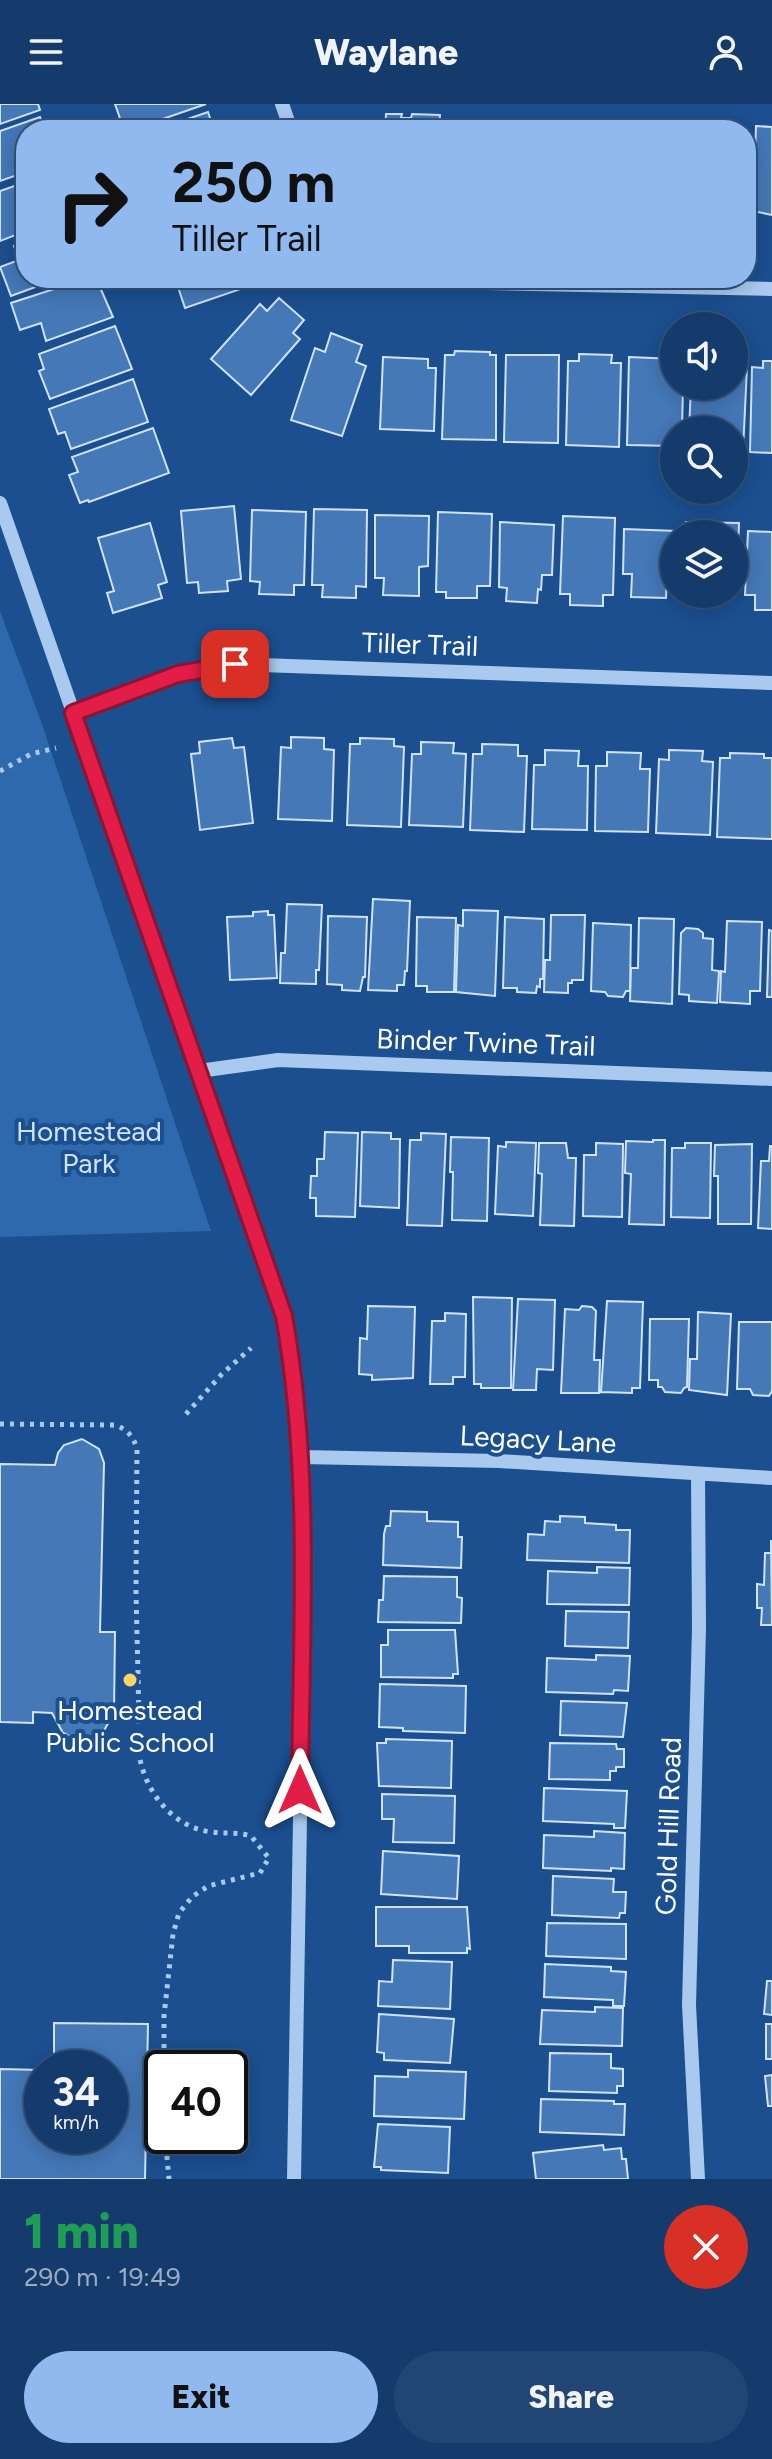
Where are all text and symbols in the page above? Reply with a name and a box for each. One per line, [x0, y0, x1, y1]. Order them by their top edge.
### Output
icon: menu [24, 30, 68, 74]
icon: person [704, 30, 748, 74]
text: Waylane [314, 31, 458, 74]
text: 250 m [172, 149, 335, 216]
icon: right [40, 152, 144, 256]
text: Tiller Trail [172, 217, 322, 260]
map controls [660, 312, 748, 608]
button: sound [660, 312, 748, 400]
button: search [660, 416, 748, 504]
button: layers [660, 520, 748, 608]
street label: Tiller Trail [361, 625, 479, 663]
pin [201, 630, 269, 698]
icon: arrive [213, 642, 257, 686]
street label: Binder Twine Trail [376, 1021, 596, 1063]
park label: Homestead Park [16, 1114, 162, 1180]
street label: Legacy Lane [459, 1418, 617, 1460]
marker: Homestead Public School [121, 1671, 139, 1689]
place label: Homestead Public School [45, 1693, 215, 1759]
street label: Gold Hill Road [648, 1736, 688, 1916]
position arrow [258, 1748, 342, 1832]
speed limit sign: 40 [144, 2050, 248, 2154]
text: 34 [52, 2068, 100, 2116]
text: km/h [53, 2110, 99, 2134]
text: 1 min [24, 2202, 139, 2260]
button: close [664, 2205, 748, 2289]
text: 290 m · 19:49 [24, 2261, 181, 2293]
button: Exit [24, 2351, 378, 2443]
button: Share [394, 2351, 748, 2443]

